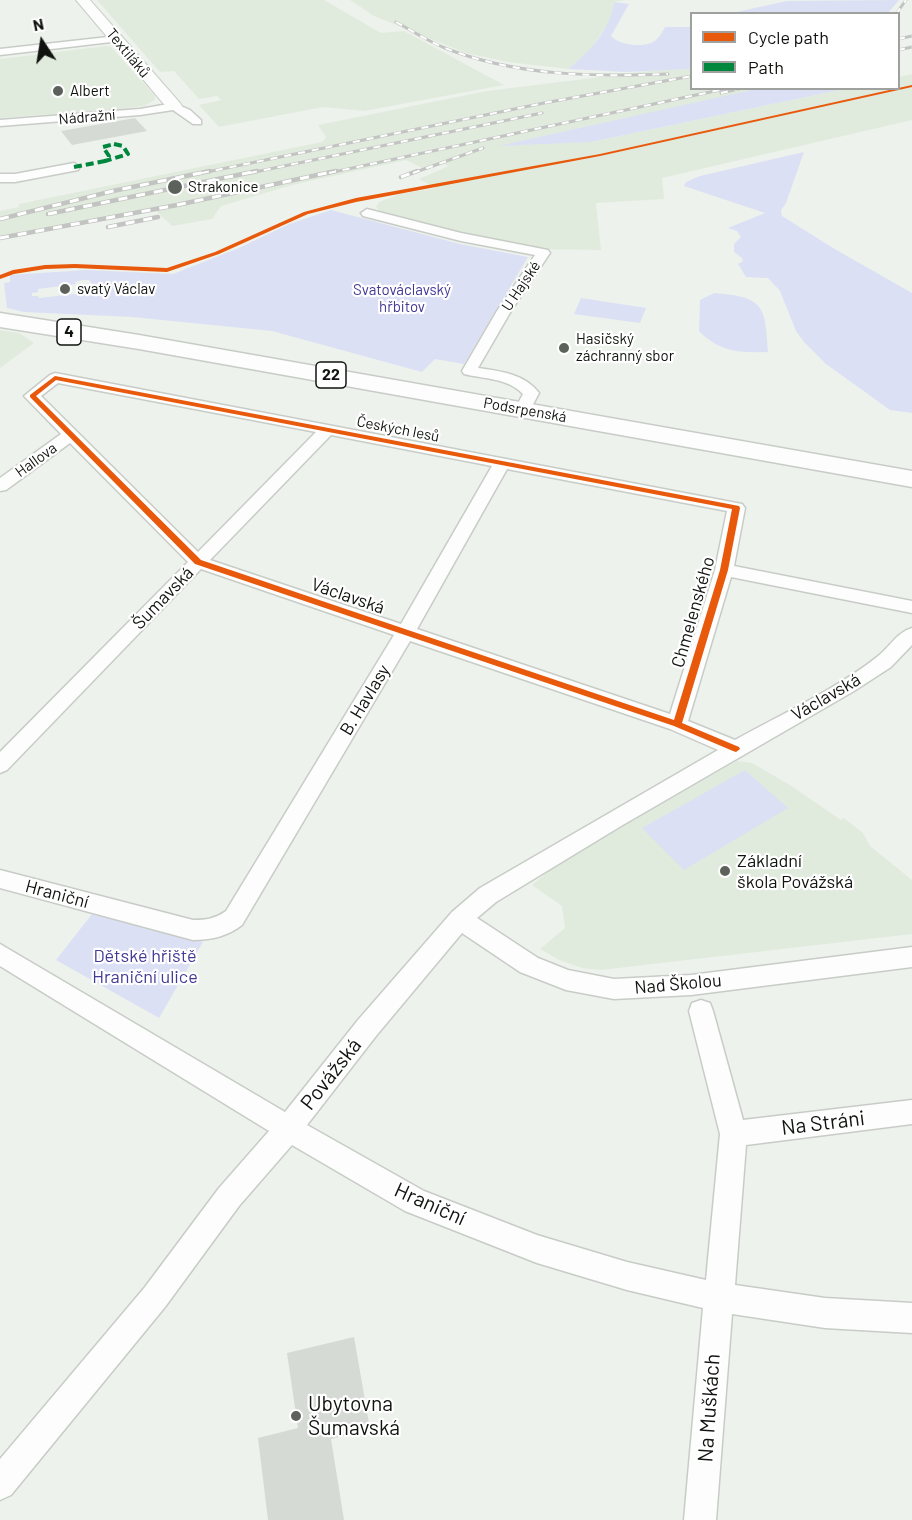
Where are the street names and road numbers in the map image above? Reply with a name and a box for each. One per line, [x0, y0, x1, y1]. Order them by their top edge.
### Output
street label: Textiláků [102, 25, 154, 81]
street label: Nádražní [58, 106, 116, 128]
street label: U Hajské [498, 258, 544, 314]
road number: 4 [57, 319, 81, 345]
road number: 22 [316, 362, 346, 388]
street label: Podsrpenská [482, 394, 568, 426]
street label: Českých lesů [355, 412, 441, 446]
street label: Hallova [12, 439, 60, 481]
street label: Chmelenského [667, 554, 719, 670]
street label: Šumavská [128, 562, 198, 634]
street label: Václavská [309, 573, 387, 619]
street label: B. Havlasy [335, 661, 395, 739]
street label: Václavská [788, 669, 864, 725]
street label: Hraniční [23, 875, 91, 913]
street label: Nad Školou [634, 969, 722, 999]
street label: Povážská [295, 1033, 367, 1115]
street label: Na Stráni [780, 1105, 866, 1141]
street label: Hraniční [390, 1177, 470, 1231]
street label: Na Muškách [693, 1353, 725, 1463]

